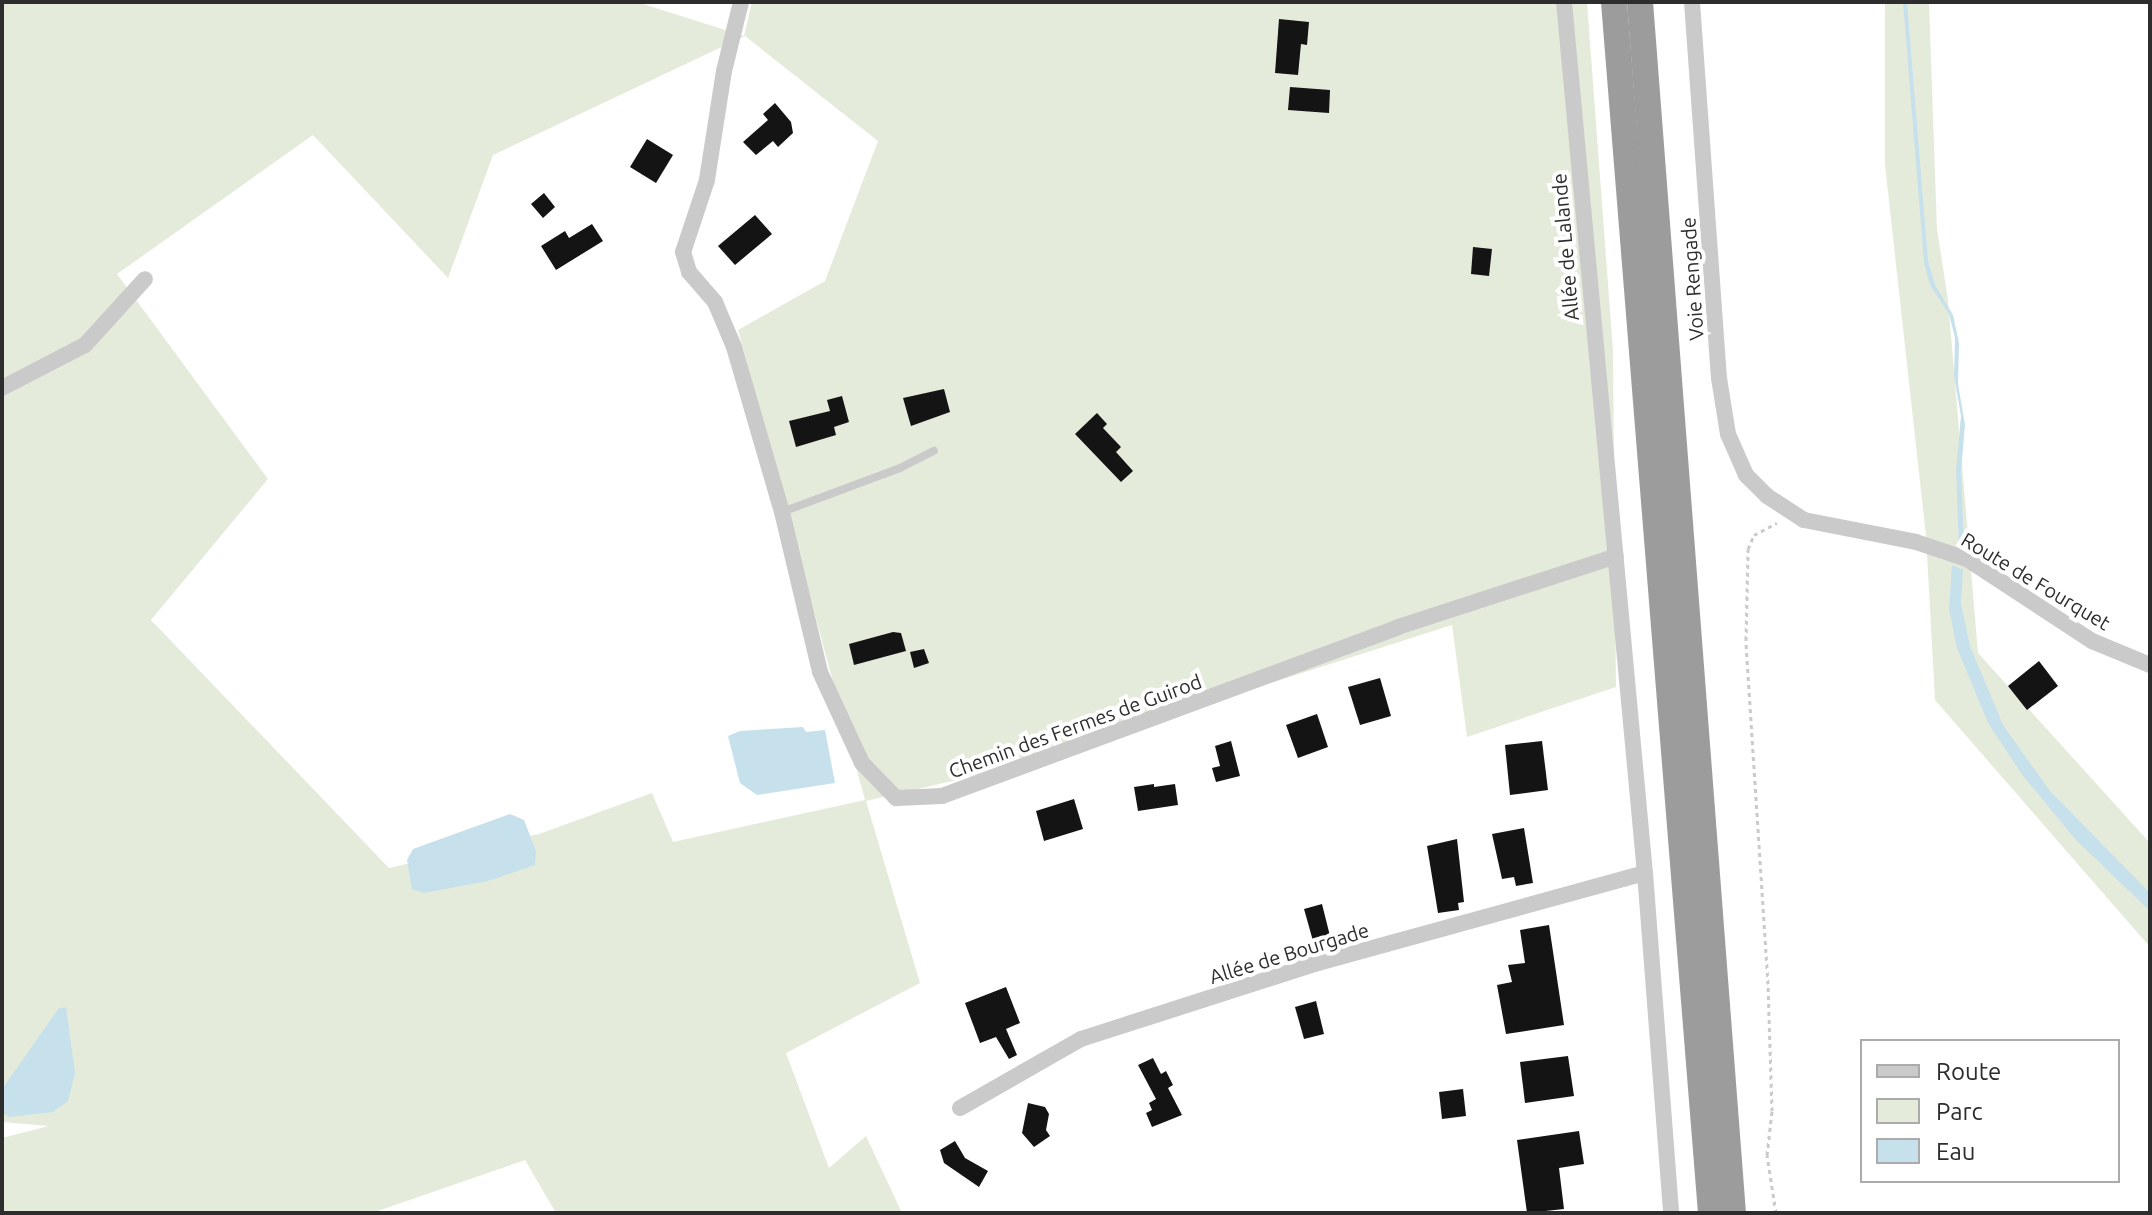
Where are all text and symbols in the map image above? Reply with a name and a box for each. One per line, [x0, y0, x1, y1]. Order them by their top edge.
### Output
street label: Allée de Lalande [1547, 172, 1583, 322]
street label: Voie Rengade [1676, 217, 1708, 341]
street label: Route de Fourquet [1957, 527, 2115, 635]
street label: Chemin des Fermes de Guirod [945, 669, 1205, 783]
street label: Allée de Bourgade [1206, 917, 1372, 989]
legend [1860, 1039, 2120, 1183]
text: Route [1936, 1058, 2001, 1085]
text: Parc [1936, 1098, 1983, 1125]
text: Eau [1936, 1138, 1975, 1165]

